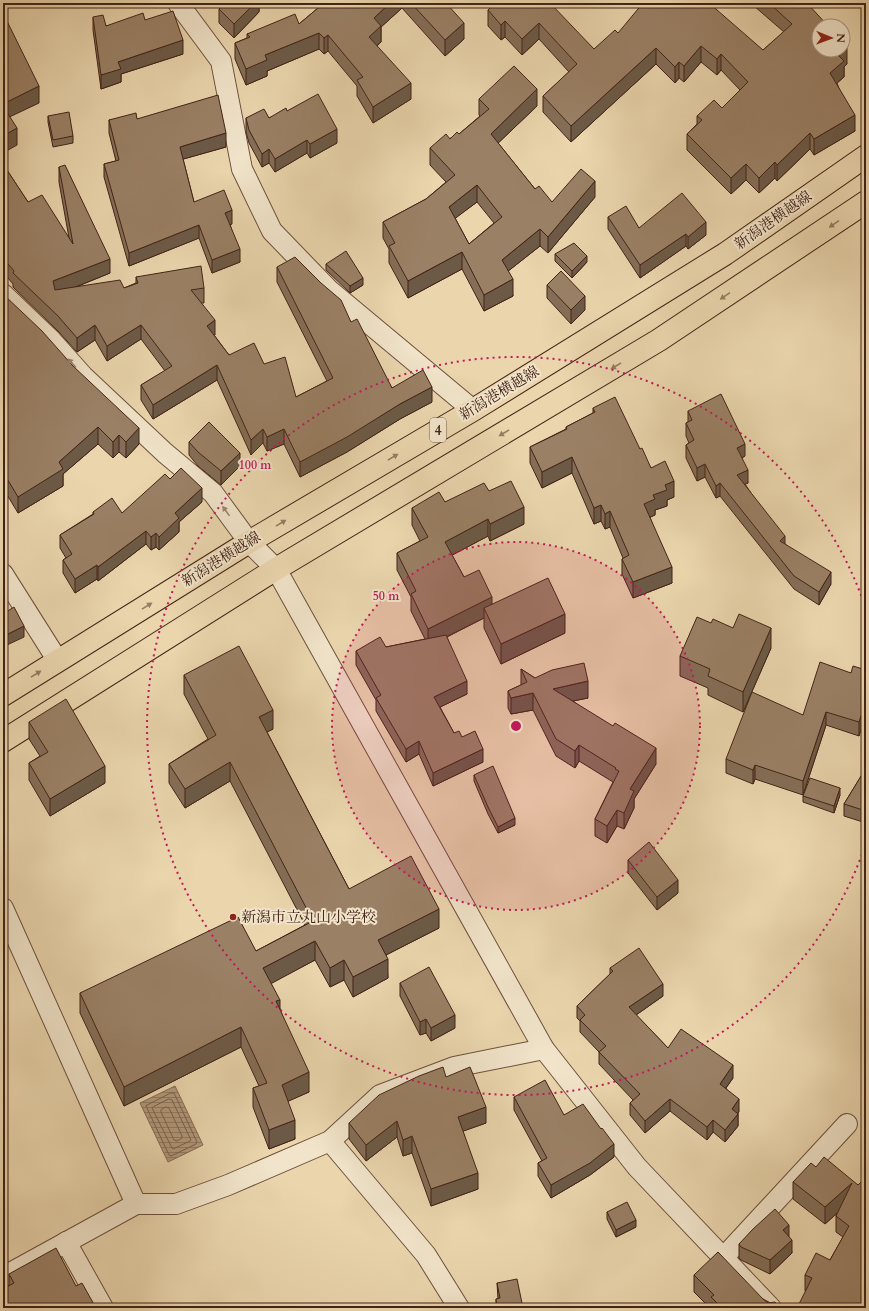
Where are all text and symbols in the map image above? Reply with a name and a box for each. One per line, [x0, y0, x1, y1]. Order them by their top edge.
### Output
north arrow [811, 18, 851, 58]
text: N [833, 33, 848, 44]
street label: 新潟港横越線 [730, 186, 816, 254]
one-way arrow [828, 220, 839, 228]
one-way arrow [720, 292, 731, 300]
one-way arrow [67, 358, 76, 368]
street label: 新潟港横越線 [455, 361, 543, 425]
one-way arrow [611, 362, 621, 370]
road number: 4 [430, 418, 446, 442]
one-way arrow [498, 429, 510, 436]
one-way arrow [387, 453, 399, 460]
text: 100 m [239, 457, 272, 473]
one-way arrow [222, 505, 230, 516]
one-way arrow [276, 519, 286, 527]
street label: 新潟港横越線 [178, 527, 264, 591]
text: 50 m [373, 588, 400, 604]
one-way arrow [141, 602, 153, 609]
one-way arrow [30, 671, 42, 678]
centre of rings [509, 719, 523, 733]
place label: 新潟市立丸山小学校 [241, 907, 376, 927]
marker: 新潟市立丸山小学校 [228, 912, 238, 922]

